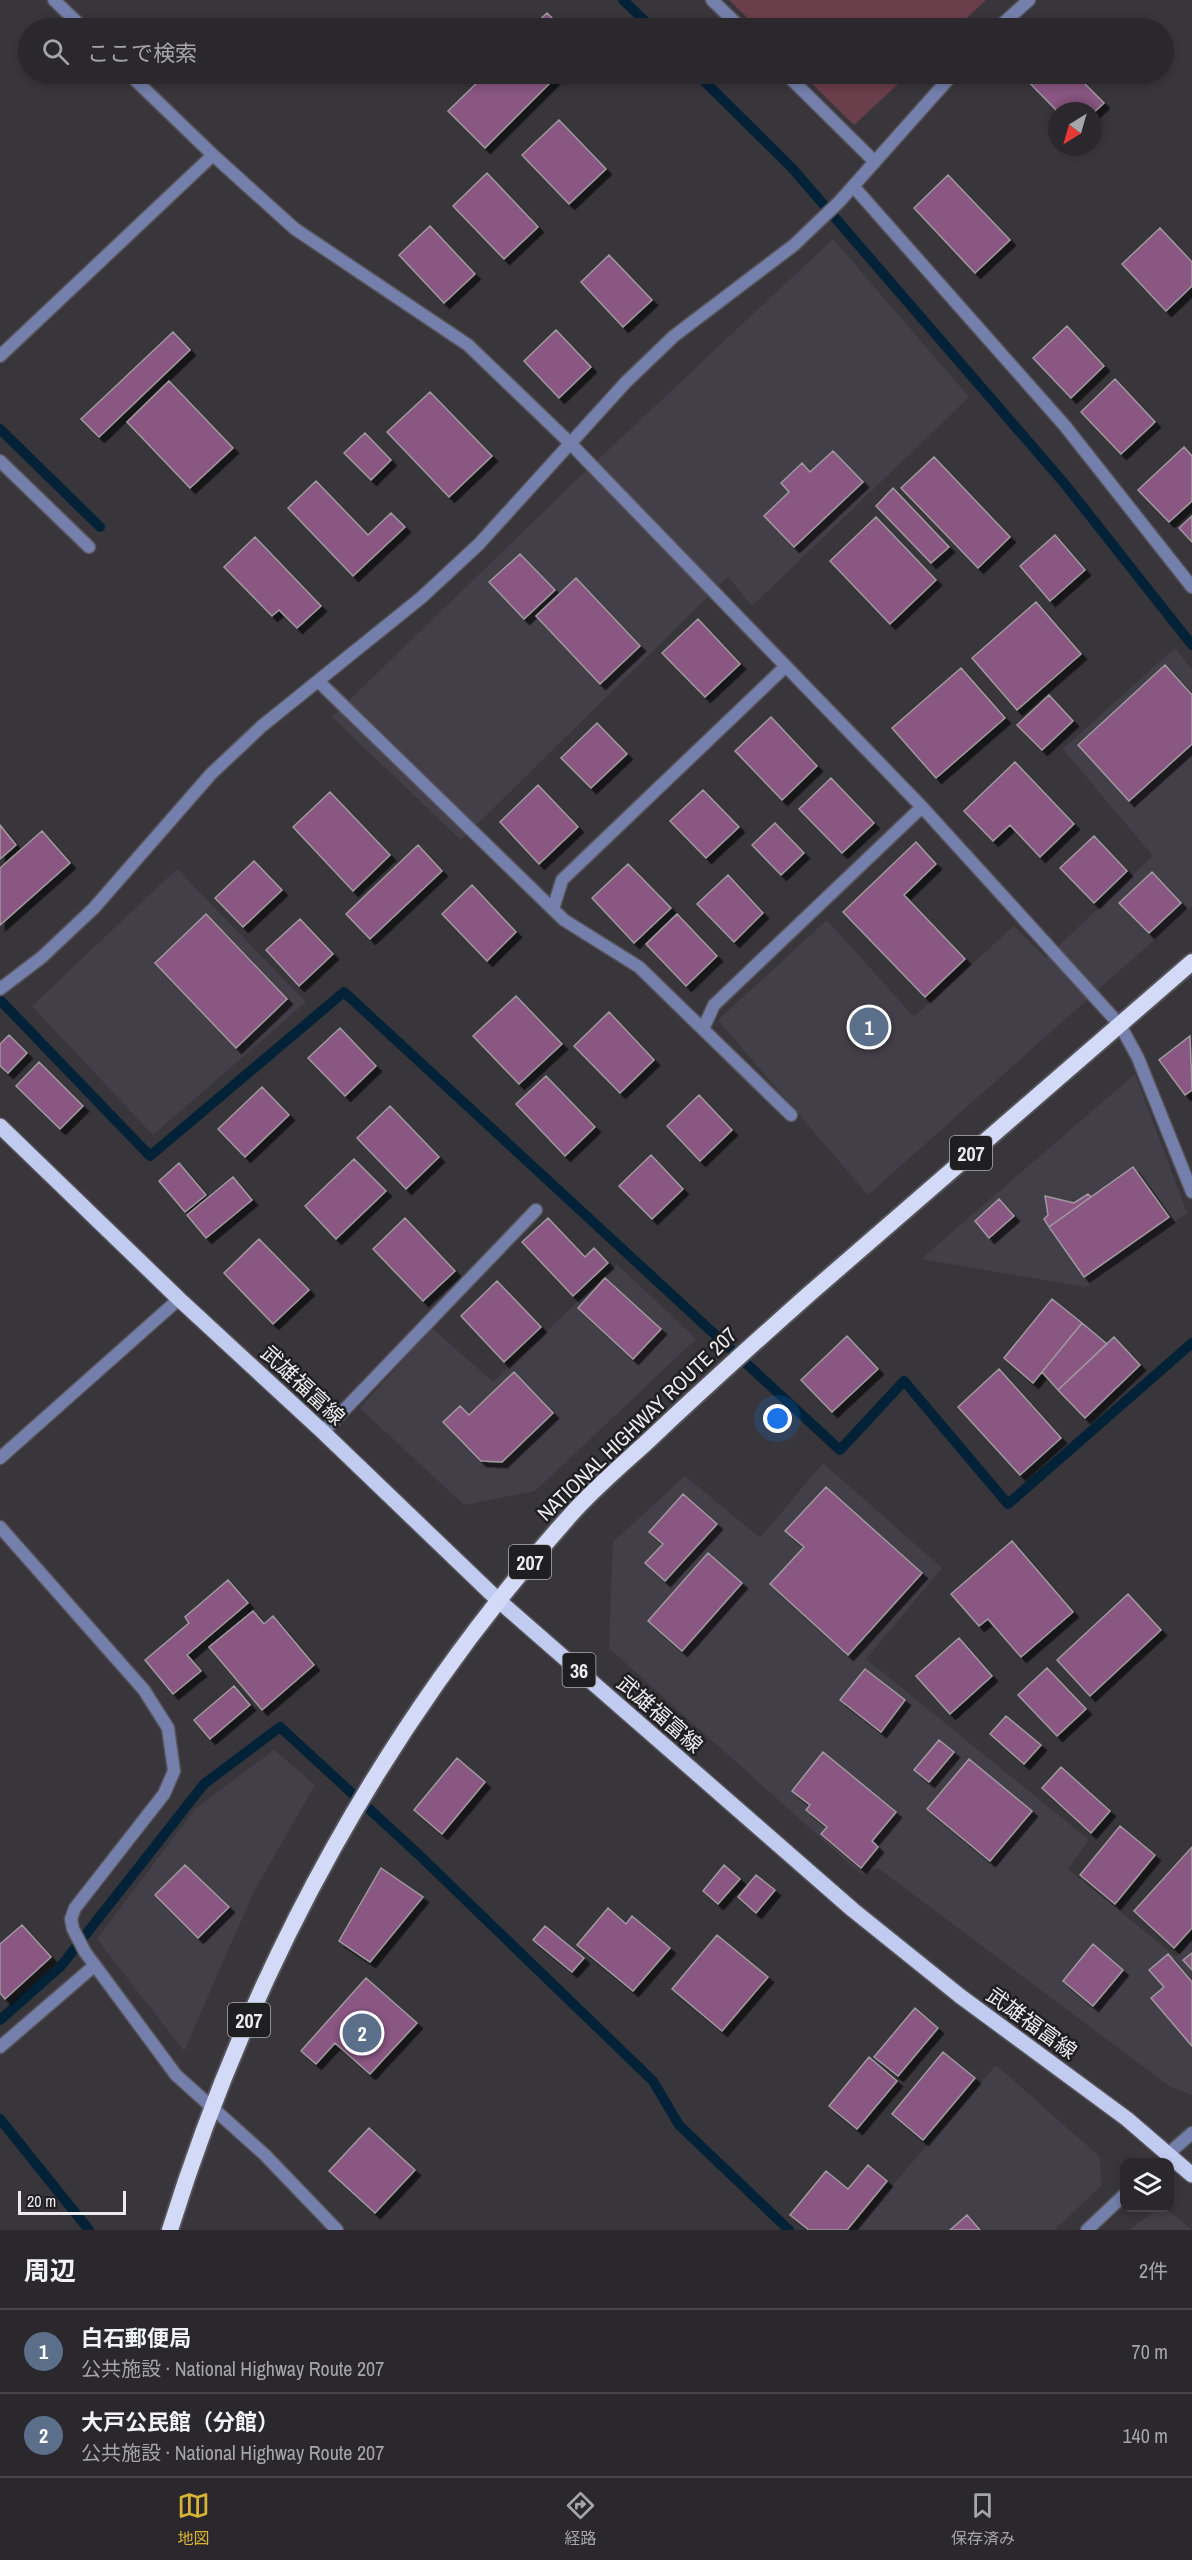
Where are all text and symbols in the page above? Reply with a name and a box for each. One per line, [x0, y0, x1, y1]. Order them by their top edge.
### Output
search box [18, 18, 1174, 84]
icon: search [39, 35, 72, 68]
text: ここで検索 [87, 38, 197, 68]
north arrow [1048, 102, 1102, 156]
pin: 1 [850, 1004, 888, 1050]
road number: 207 [950, 1136, 992, 1170]
street label: NATIONAL HIGHWAY ROUTE 207 [531, 1321, 743, 1527]
street label: 武雄福富線 [255, 1339, 351, 1431]
your location [763, 1404, 792, 1433]
road number: 207 [509, 1545, 551, 1579]
road number: 36 [562, 1653, 596, 1687]
street label: 武雄福富線 [611, 1669, 709, 1759]
street label: 武雄福富線 [981, 1980, 1083, 2066]
road number: 207 [228, 2003, 270, 2037]
pin: 2 [342, 2010, 382, 2056]
map controls [1120, 2158, 1174, 2212]
button: layers [1120, 2158, 1174, 2212]
scale bar [18, 2188, 126, 2216]
text: 20 m [27, 2190, 56, 2212]
text: 周辺 [24, 2253, 76, 2288]
text: 2件 [1139, 2257, 1168, 2284]
text: 白石郵便局 [81, 2323, 191, 2353]
text: 1 [39, 2338, 48, 2365]
text: 70 m [1132, 2338, 1168, 2365]
text: 公共施設 · National Highway Route 207 [81, 2355, 384, 2382]
text: 大戸公民館（分館） [81, 2407, 279, 2437]
text: 2 [39, 2422, 48, 2449]
text: 140 m [1122, 2422, 1168, 2449]
text: 公共施設 · National Highway Route 207 [81, 2439, 384, 2466]
tab: 地図 [177, 2489, 210, 2549]
tab: 経路 [564, 2489, 597, 2549]
tab: 保存済み [951, 2489, 1015, 2549]

